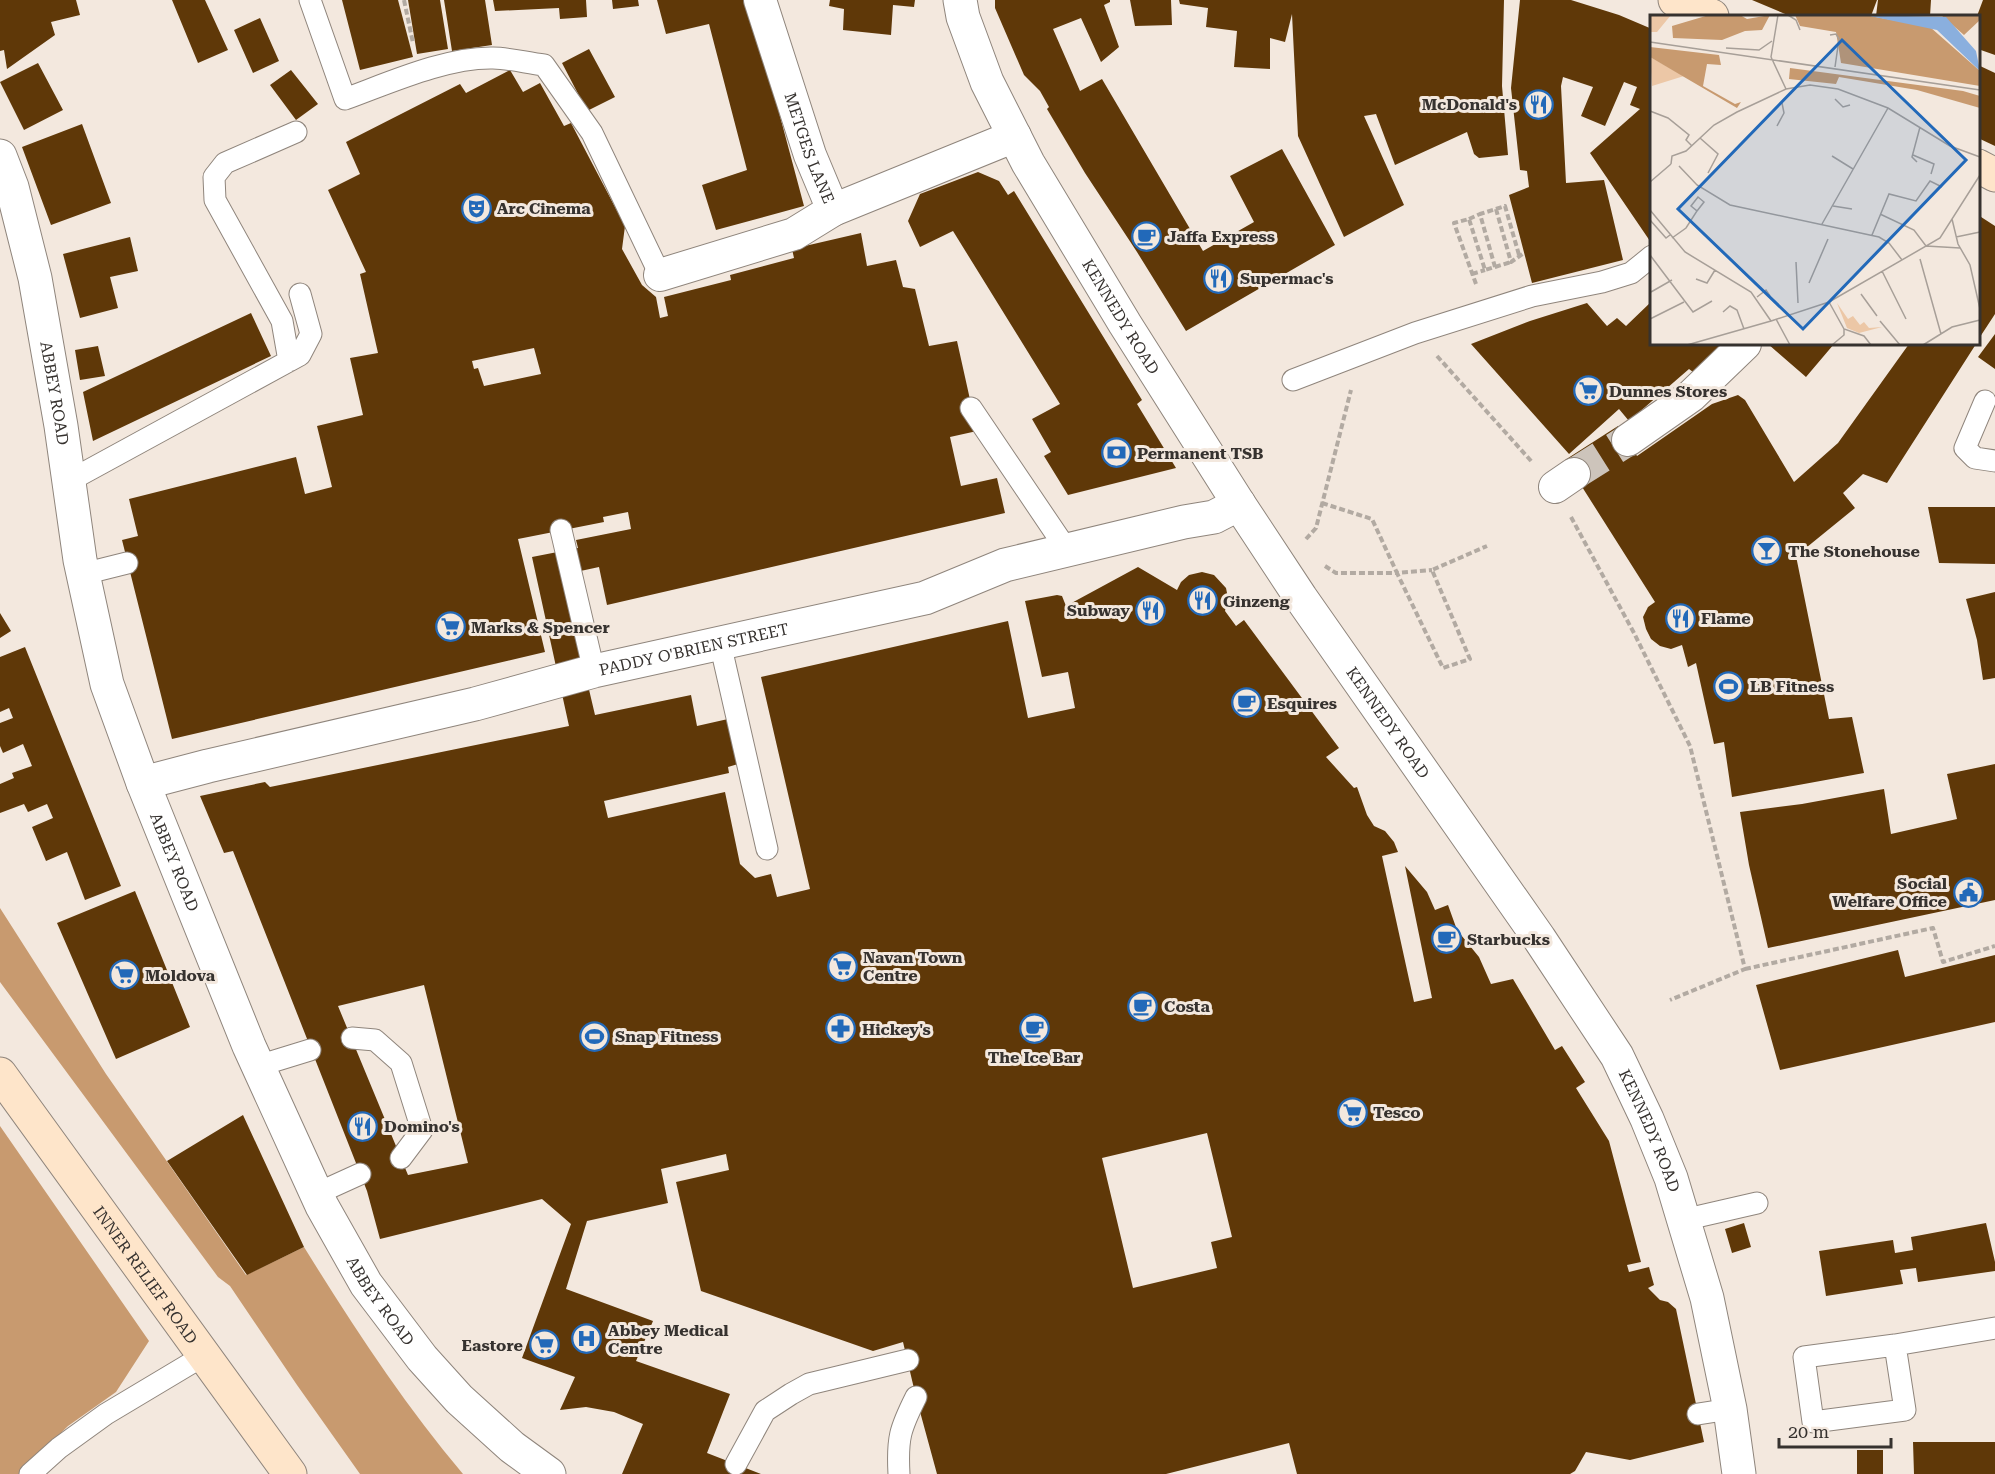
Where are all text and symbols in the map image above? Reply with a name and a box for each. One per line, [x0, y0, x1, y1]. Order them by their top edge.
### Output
inset map [1650, 15, 1980, 345]
restaurant icon: McDonald's [1522, 88, 1554, 120]
street label: METGES LANE [780, 90, 838, 206]
place label: McDonald's [1422, 95, 1517, 114]
theatre icon: Arc Cinema [460, 192, 492, 224]
place label: Arc Cinema [497, 199, 591, 218]
cafe icon: Jaffa Express [1130, 220, 1162, 252]
place label: Jaffa Express [1167, 227, 1275, 246]
street label: KENNEDY ROAD [1078, 256, 1163, 378]
restaurant icon: Supermac's [1203, 262, 1235, 294]
place label: Supermac's [1240, 269, 1334, 288]
street label: ABBEY ROAD [36, 340, 73, 446]
supermarket icon: Dunnes Stores [1572, 375, 1604, 407]
place label: Dunnes Stores [1609, 382, 1727, 401]
bank icon: Permanent TSB [1100, 437, 1132, 469]
place label: Permanent TSB [1137, 444, 1264, 463]
bar icon: The Stonehouse [1751, 535, 1783, 567]
place label: The Stonehouse [1788, 542, 1920, 561]
restaurant icon: Ginzeng [1186, 585, 1218, 617]
place label: Ginzeng [1223, 592, 1290, 611]
restaurant icon: Subway [1135, 594, 1167, 626]
place label: Subway [1067, 601, 1130, 620]
restaurant icon: Flame [1664, 602, 1696, 634]
place label: Flame [1701, 609, 1751, 628]
supermarket icon: Marks & Spencer [434, 611, 466, 643]
place label: Marks & Spencer [471, 618, 610, 637]
street label: PADDY O'BRIEN STREET [597, 619, 791, 680]
street label: KENNEDY ROAD [1342, 663, 1433, 782]
sports icon: LB Fitness [1713, 670, 1745, 702]
place label: LB Fitness [1750, 677, 1834, 696]
cafe icon: Esquires [1230, 687, 1262, 719]
place label: Esquires [1267, 694, 1337, 713]
street label: ABBEY ROAD [146, 810, 203, 914]
place label: Social Welfare Office [1832, 874, 1948, 911]
public building icon: Social Welfare Office [1952, 876, 1984, 908]
cafe icon: Starbucks [1430, 923, 1462, 955]
place label: Starbucks [1467, 930, 1550, 949]
place label: Navan Town Centre [863, 948, 963, 985]
supermarket icon: Navan Town Centre [826, 950, 858, 982]
supermarket icon: Moldova [108, 959, 140, 991]
place label: Moldova [145, 966, 216, 985]
cafe icon: Costa [1127, 990, 1159, 1022]
place label: Costa [1164, 997, 1210, 1016]
pharmacy icon: Hickey's [825, 1013, 857, 1045]
cafe icon: The Ice Bar [1018, 1013, 1050, 1045]
sports icon: Snap Fitness [578, 1020, 610, 1052]
place label: Hickey's [862, 1020, 931, 1039]
place label: Snap Fitness [615, 1027, 719, 1046]
place label: The Ice Bar [988, 1048, 1080, 1067]
street label: KENNEDY ROAD [1615, 1066, 1684, 1194]
supermarket icon: Tesco [1336, 1096, 1368, 1128]
place label: Tesco [1373, 1103, 1421, 1122]
restaurant icon: Domino's [347, 1110, 379, 1142]
place label: Domino's [384, 1117, 460, 1136]
street label: INNER RELIEF ROAD [89, 1203, 201, 1348]
street label: ABBEY ROAD [342, 1253, 418, 1349]
place label: Abbey Medical Centre [608, 1321, 729, 1358]
hospital icon: Abbey Medical Centre [571, 1323, 603, 1355]
supermarket icon: Eastore [528, 1329, 560, 1361]
place label: Eastore [462, 1336, 523, 1355]
scale bar [1779, 1411, 1892, 1449]
text: 20 m [1788, 1421, 1829, 1442]

